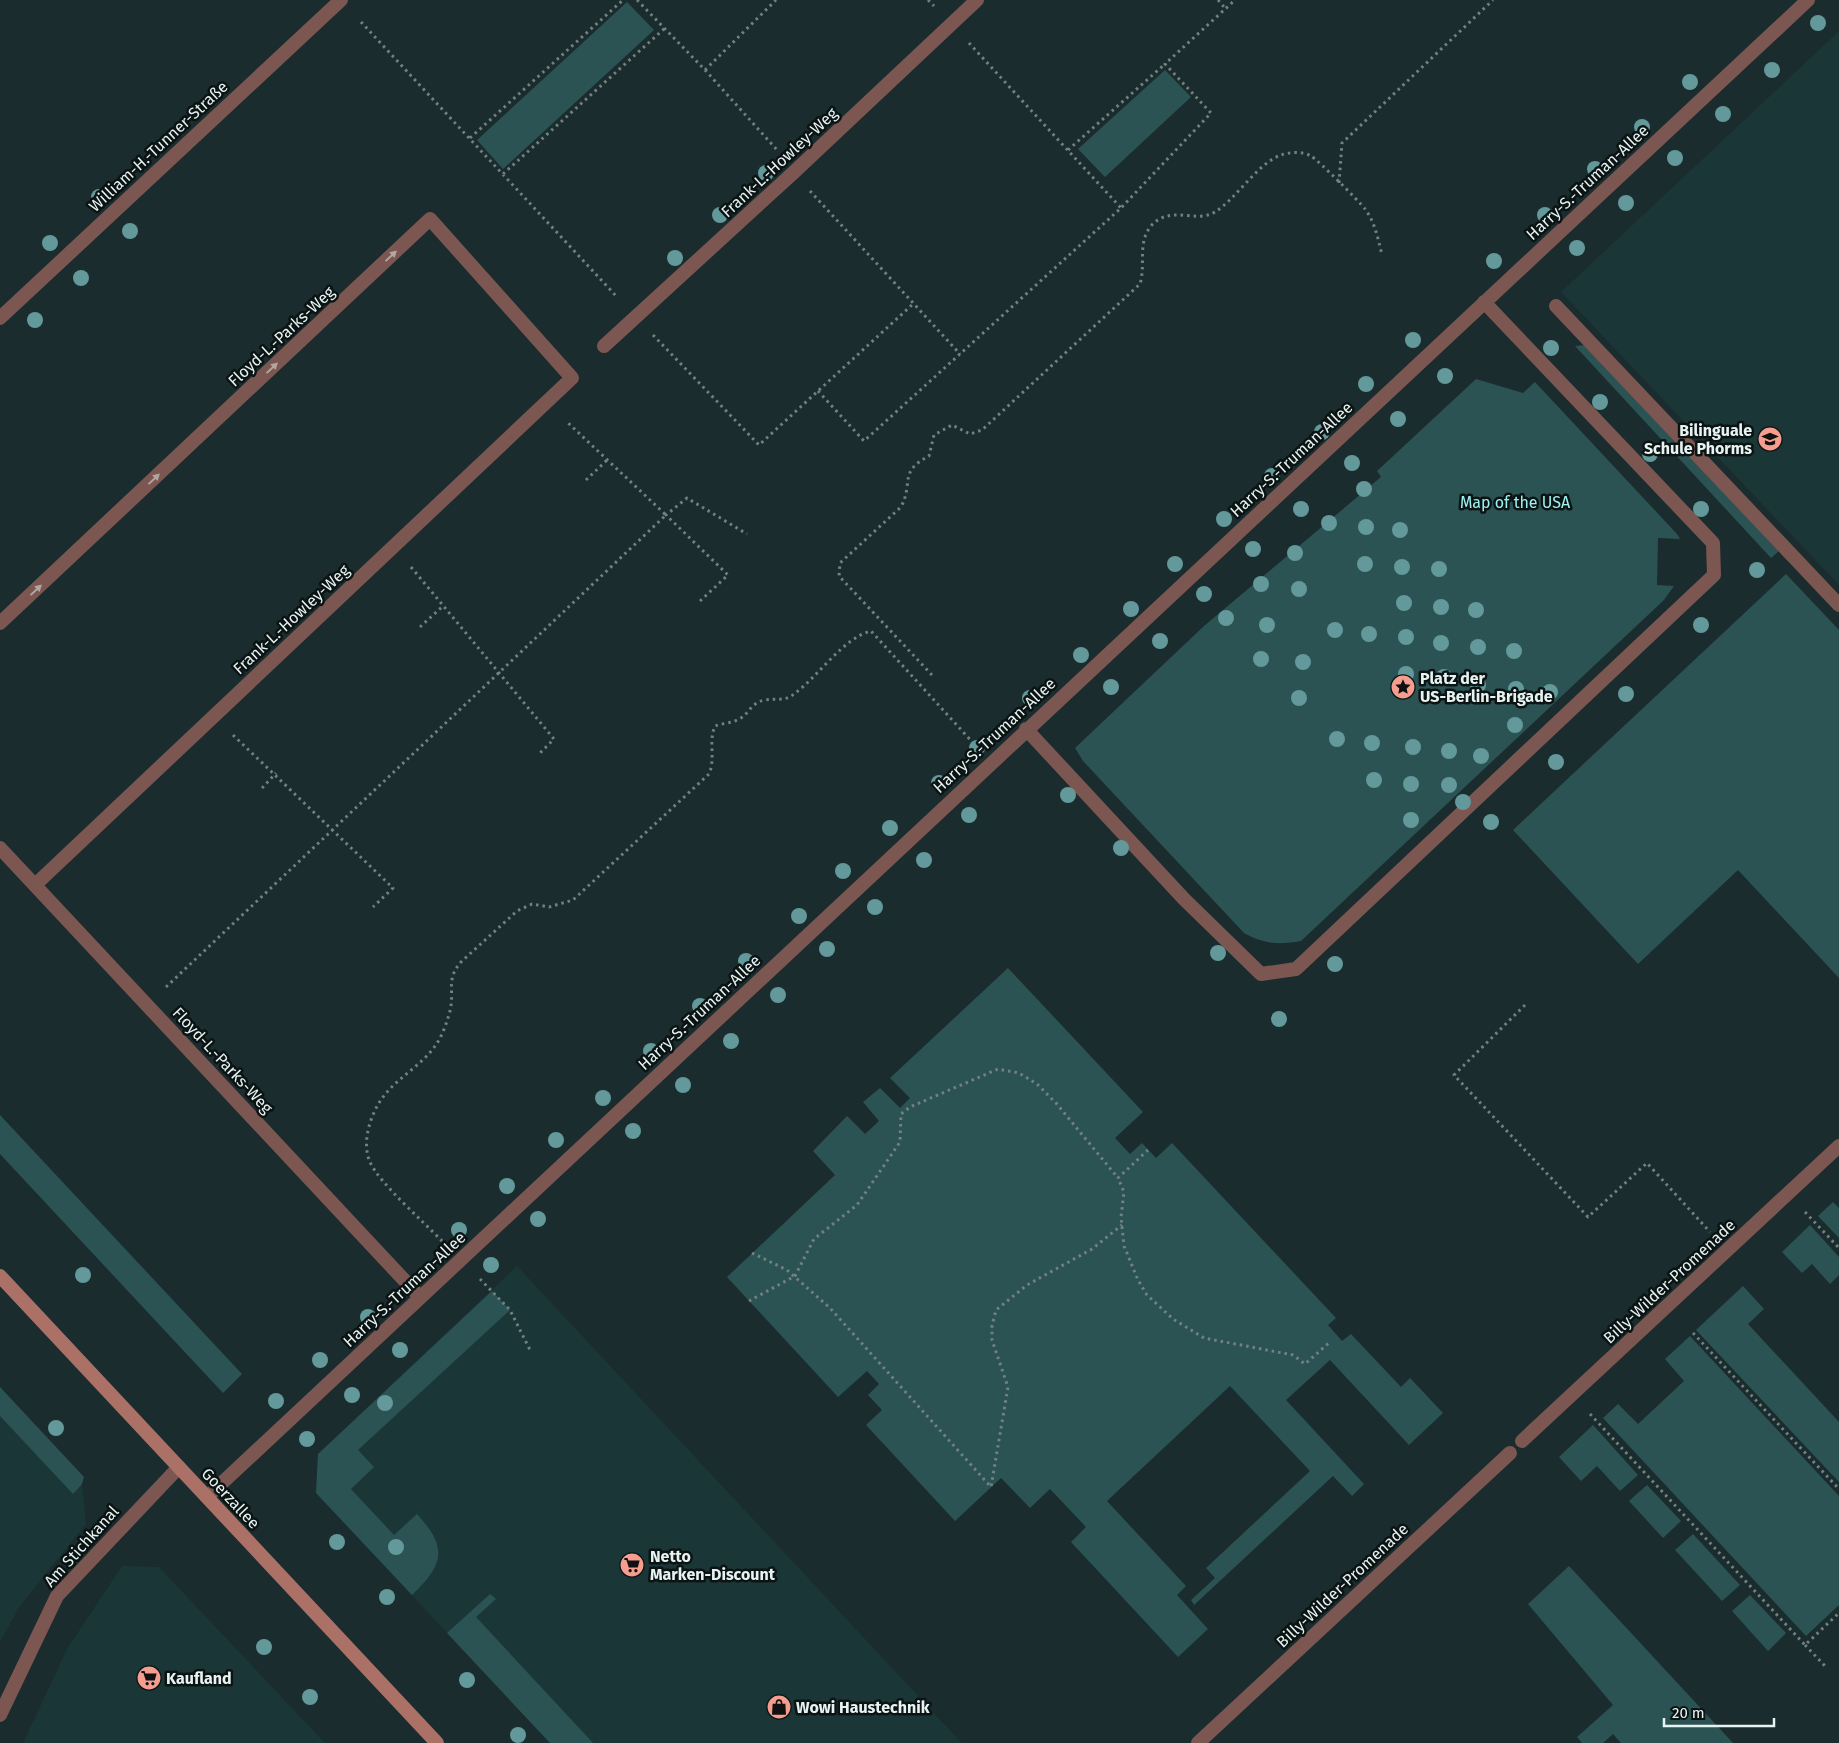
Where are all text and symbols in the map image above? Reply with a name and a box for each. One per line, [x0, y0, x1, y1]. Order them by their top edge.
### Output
street label: William-H.-Tunner-Straße [85, 77, 232, 216]
street label: Frank-L.-Howley-Weg [717, 103, 842, 221]
street label: Harry-S.-Truman-Allee [1522, 121, 1652, 244]
one-way arrow [384, 250, 396, 262]
street label: Floyd-L.-Parks-Weg [224, 282, 339, 390]
one-way arrow [266, 362, 278, 374]
street label: Harry-S.-Truman-Allee [1226, 398, 1356, 521]
place label: Bilinguale Schule Phorms [1644, 421, 1752, 458]
school or university icon: Bilinguale Schule Phorms [1757, 426, 1783, 452]
one-way arrow [148, 473, 160, 485]
park label: Map of the USA [1460, 493, 1571, 512]
street label: Frank-L.-Howley-Weg [229, 560, 354, 678]
one-way arrow [29, 584, 41, 596]
place label: Platz der US-Berlin-Brigade [1420, 669, 1553, 706]
street label: Harry-S.-Truman-Allee [929, 674, 1059, 797]
place icon: Platz der US-Berlin-Brigade [1390, 674, 1416, 700]
street label: Harry-S.-Truman-Allee [634, 951, 764, 1074]
street label: Floyd-L.-Parks-Weg [169, 1003, 277, 1118]
street label: Billy-Wilder-Promenade [1600, 1215, 1739, 1347]
street label: Harry-S.-Truman-Allee [339, 1228, 469, 1351]
street label: Goerzallee [198, 1464, 264, 1533]
street label: Am Stichkanal [40, 1502, 123, 1591]
street label: Billy-Wilder-Promenade [1273, 1519, 1412, 1651]
place label: Netto Marken-Discount [650, 1547, 776, 1584]
supermarket icon: Netto Marken-Discount [619, 1552, 645, 1578]
supermarket icon: Kaufland [136, 1665, 162, 1691]
place label: Kaufland [166, 1669, 232, 1688]
shop icon: Wowi Haustechnik [766, 1694, 792, 1720]
scale bar [1664, 1696, 1774, 1728]
place label: Wowi Haustechnik [796, 1698, 930, 1717]
text: 20 m [1672, 1704, 1705, 1722]

